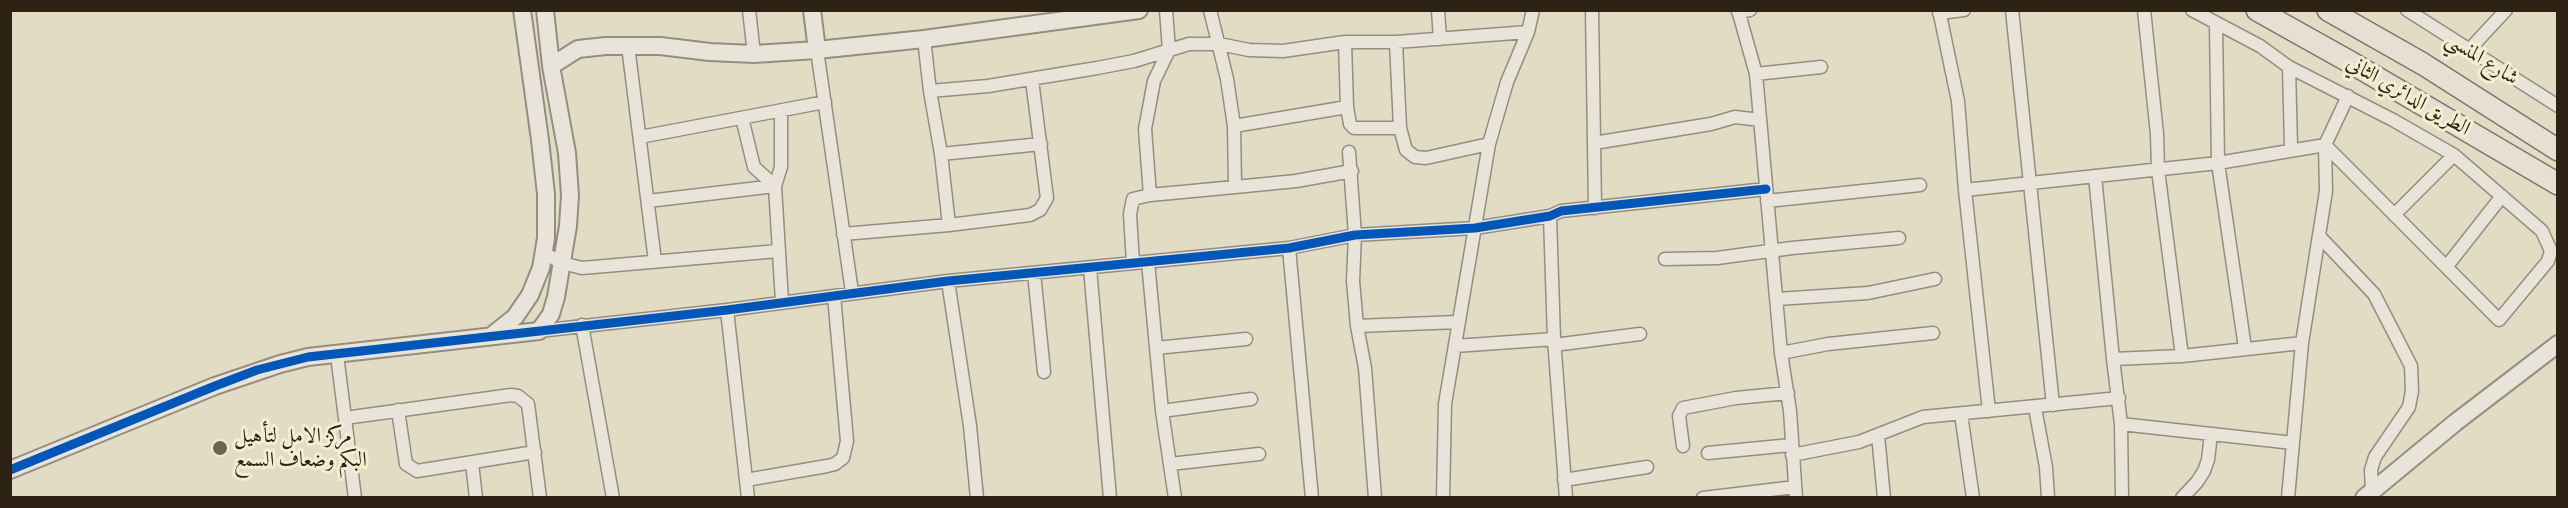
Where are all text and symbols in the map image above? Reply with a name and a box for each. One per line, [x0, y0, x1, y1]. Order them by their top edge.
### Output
street label: شارع المنسي [2441, 27, 2523, 91]
street label: الطريق الدائري الثاني [2342, 50, 2474, 142]
place label: مركز الامل لتأهيل البكم وضعاف السمع [234, 423, 367, 473]
marker: مركز الامل لتأهيل البكم وضعاف السمع [211, 439, 229, 457]

